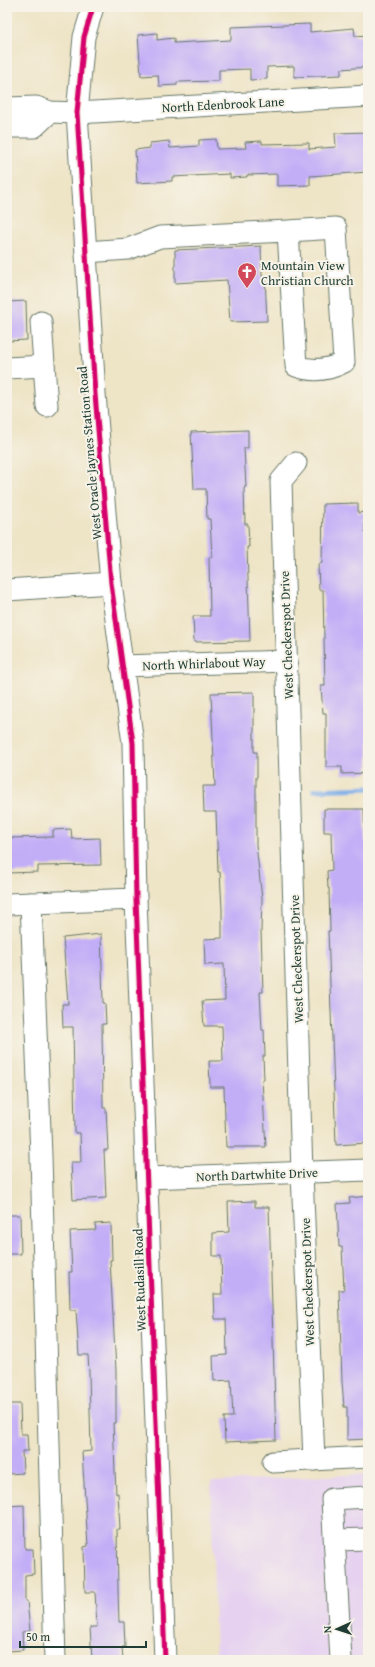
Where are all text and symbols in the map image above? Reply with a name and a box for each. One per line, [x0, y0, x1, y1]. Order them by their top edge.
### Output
street label: North Edenbrook Lane [161, 92, 285, 117]
place label: Mountain View Christian Church [261, 256, 354, 290]
church icon: Mountain View Christian Church [236, 261, 258, 289]
street label: West Oracle Jaynes Station Road [72, 365, 107, 541]
street label: West Checkerspot Drive [275, 570, 298, 700]
street label: North Whirlabout Way [142, 652, 267, 675]
street label: West Checkerspot Drive [285, 894, 308, 1024]
street label: North Dartwhite Drive [196, 1163, 318, 1186]
street label: West Checkerspot Drive [296, 1217, 319, 1347]
street label: West Rudasill Road [128, 1228, 151, 1332]
north arrow [317, 1609, 357, 1649]
scale bar [20, 1623, 146, 1649]
text: N [319, 1625, 335, 1634]
text: 50 m [26, 1628, 50, 1645]

